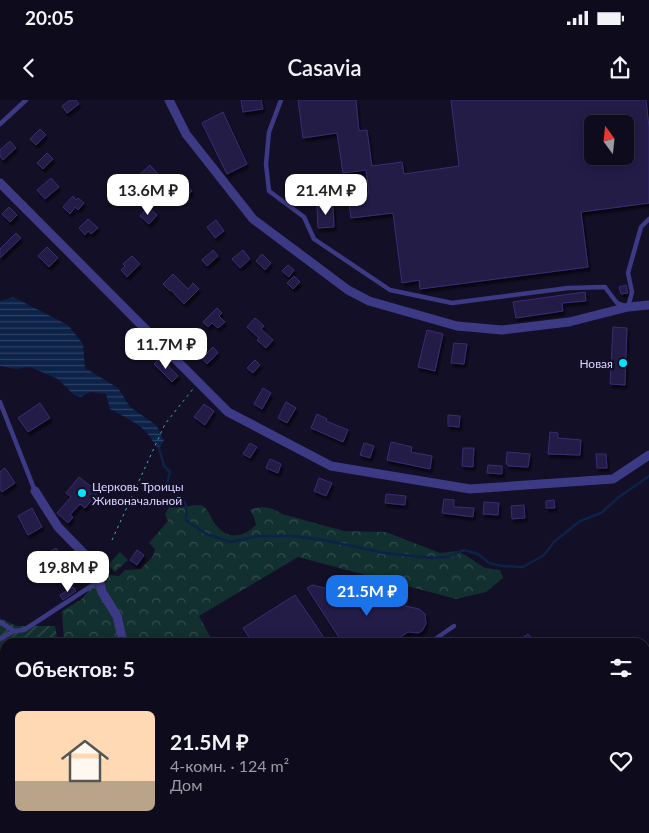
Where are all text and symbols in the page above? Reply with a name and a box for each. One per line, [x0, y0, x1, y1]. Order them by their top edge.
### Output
text: 20:05 [25, 6, 74, 29]
icon: back [15, 54, 43, 82]
text: Casavia [287, 54, 362, 81]
icon: share [606, 54, 634, 82]
north arrow [584, 115, 634, 165]
map controls [584, 115, 634, 165]
pin: 13.6M ₽ [102, 174, 194, 216]
pin: 21.4M ₽ [280, 174, 372, 216]
text: 13.6M ₽ [118, 180, 178, 199]
text: 21.4M ₽ [296, 180, 356, 199]
pin: 11.7M ₽ [120, 328, 212, 370]
text: 11.7M ₽ [136, 334, 196, 353]
place label: Новая [579, 356, 613, 371]
marker: Новая [617, 357, 629, 369]
place label: Церковь Троицы Живоначальной [92, 479, 184, 508]
marker: Церковь Троицы Живоначальной [76, 487, 88, 499]
pin: 19.8M ₽ [22, 550, 114, 593]
text: 19.8M ₽ [38, 557, 98, 576]
pin: 21.5M ₽ [321, 574, 413, 617]
text: 21.5M ₽ [337, 581, 397, 600]
icon: filters [607, 654, 635, 682]
text: Объектов: 5 [15, 656, 135, 681]
text: 21.5M ₽ [170, 729, 249, 754]
icon: home [55, 731, 115, 791]
icon: heart [607, 747, 635, 775]
text: 4-комн. · 124 m² [170, 756, 289, 775]
text: Дом [170, 775, 202, 794]

